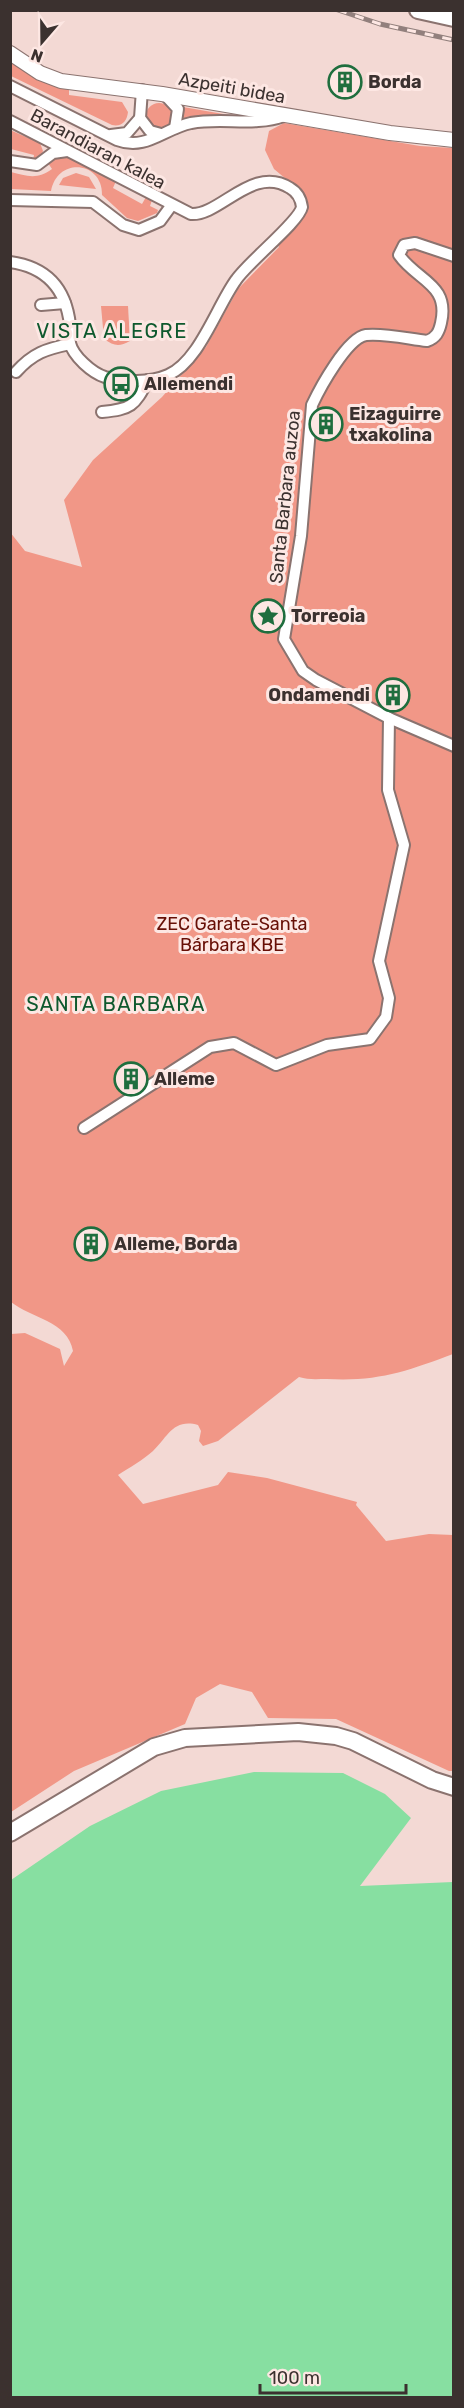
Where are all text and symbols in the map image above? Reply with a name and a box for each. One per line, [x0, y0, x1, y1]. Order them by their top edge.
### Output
north arrow [12, 12, 72, 72]
text: N [28, 45, 46, 67]
building icon: Borda [327, 64, 363, 100]
street label: Azpeiti bidea [177, 68, 287, 108]
place label: Borda [368, 71, 422, 93]
street label: Barandiaran kalea [27, 104, 169, 194]
district label: VISTA ALEGRE [36, 319, 188, 343]
bus stop icon: Allemendi [103, 366, 139, 402]
place label: Allemendi [144, 373, 233, 395]
place label: Eizaguirre txakolina [349, 403, 442, 446]
building icon: Eizaguirre txakolina [308, 406, 344, 442]
street label: Santa Barbara auzoa [265, 409, 305, 585]
place icon: Torreoia [250, 598, 286, 634]
place label: Torreoia [291, 605, 365, 627]
building icon: Ondamendi [375, 677, 411, 713]
place label: Ondamendi [268, 684, 370, 706]
park label: ZEC Garate-Santa Bárbara KBE [156, 913, 308, 956]
district label: SANTA BARBARA [26, 992, 206, 1016]
building icon: Alleme [113, 1061, 149, 1097]
place label: Alleme [154, 1068, 215, 1090]
building icon: Alleme, Borda [73, 1226, 109, 1262]
place label: Alleme, Borda [114, 1233, 238, 1255]
scale bar [260, 2357, 406, 2395]
text: 100 m [269, 2367, 320, 2389]

